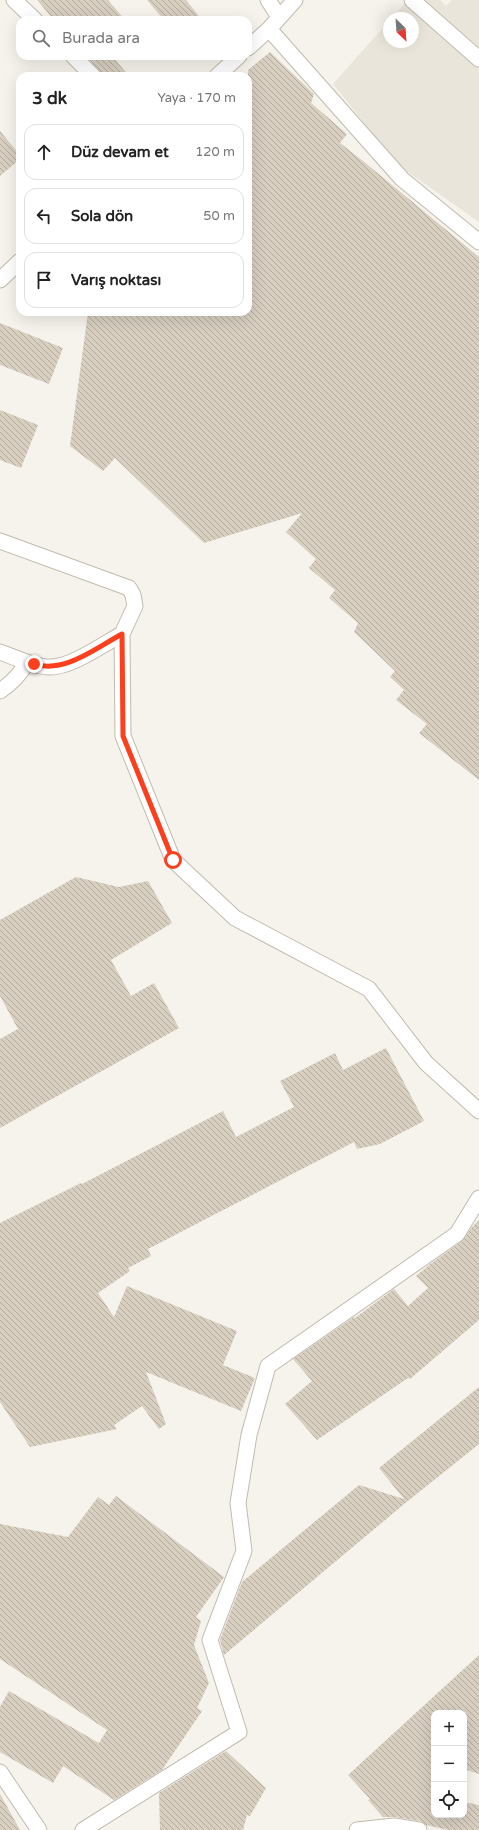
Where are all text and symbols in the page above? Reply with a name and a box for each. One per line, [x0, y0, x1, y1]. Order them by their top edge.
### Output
north arrow [383, 12, 419, 48]
search box [16, 16, 252, 60]
icon: search [30, 27, 52, 49]
text: Burada ara [62, 29, 140, 47]
text: 3 dk [32, 88, 67, 109]
text: Yaya · 170 m [157, 90, 236, 106]
icon: ahead [33, 141, 55, 163]
text: Düz devam et [71, 143, 169, 161]
text: 120 m [195, 144, 235, 160]
icon: left [33, 205, 55, 227]
text: Sola dön [71, 207, 133, 225]
text: 50 m [203, 208, 235, 224]
icon: arrive [33, 269, 55, 291]
text: Varış noktası [71, 271, 161, 289]
route end [25, 655, 43, 673]
route start [164, 851, 182, 869]
map controls [431, 1710, 467, 1818]
button: + [431, 1710, 467, 1746]
button: − [431, 1746, 467, 1782]
button: locate [431, 1782, 467, 1818]

